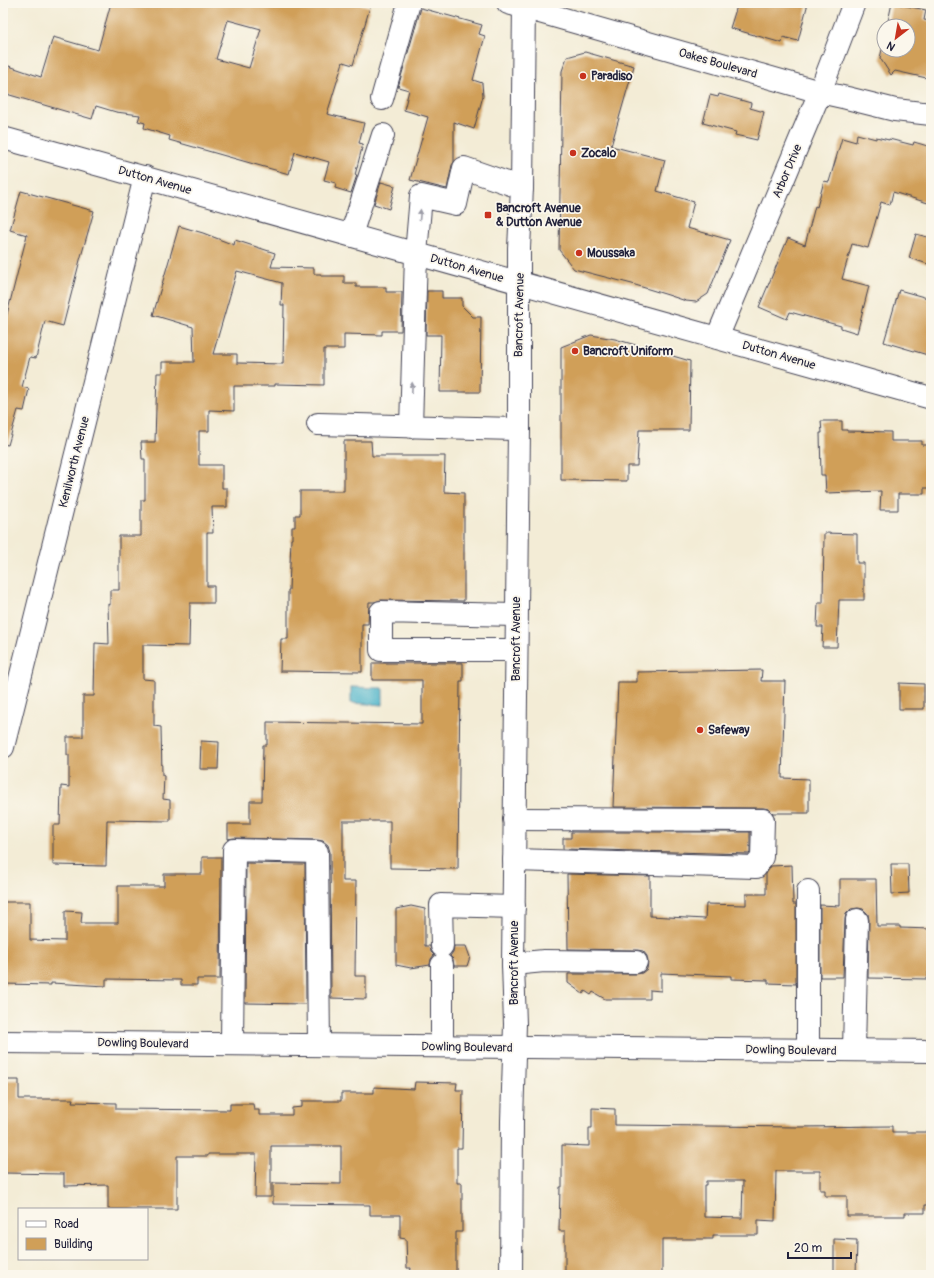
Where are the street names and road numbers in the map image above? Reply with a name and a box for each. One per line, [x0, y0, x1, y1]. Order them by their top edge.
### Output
street label: Oakes Boulevard [677, 45, 759, 82]
street label: Arbor Drive [769, 142, 806, 200]
street label: Dutton Avenue [116, 163, 193, 198]
street label: Dutton Avenue [428, 251, 505, 286]
street label: Bancroft Avenue [511, 273, 528, 357]
street label: Dutton Avenue [740, 338, 817, 373]
street label: Kenilworth Avenue [56, 415, 93, 509]
street label: Bancroft Avenue [509, 597, 524, 681]
street label: Bancroft Avenue [507, 921, 522, 1005]
street label: Dowling Boulevard [97, 1035, 189, 1052]
street label: Dowling Boulevard [421, 1039, 513, 1056]
street label: Dowling Boulevard [745, 1042, 837, 1059]

